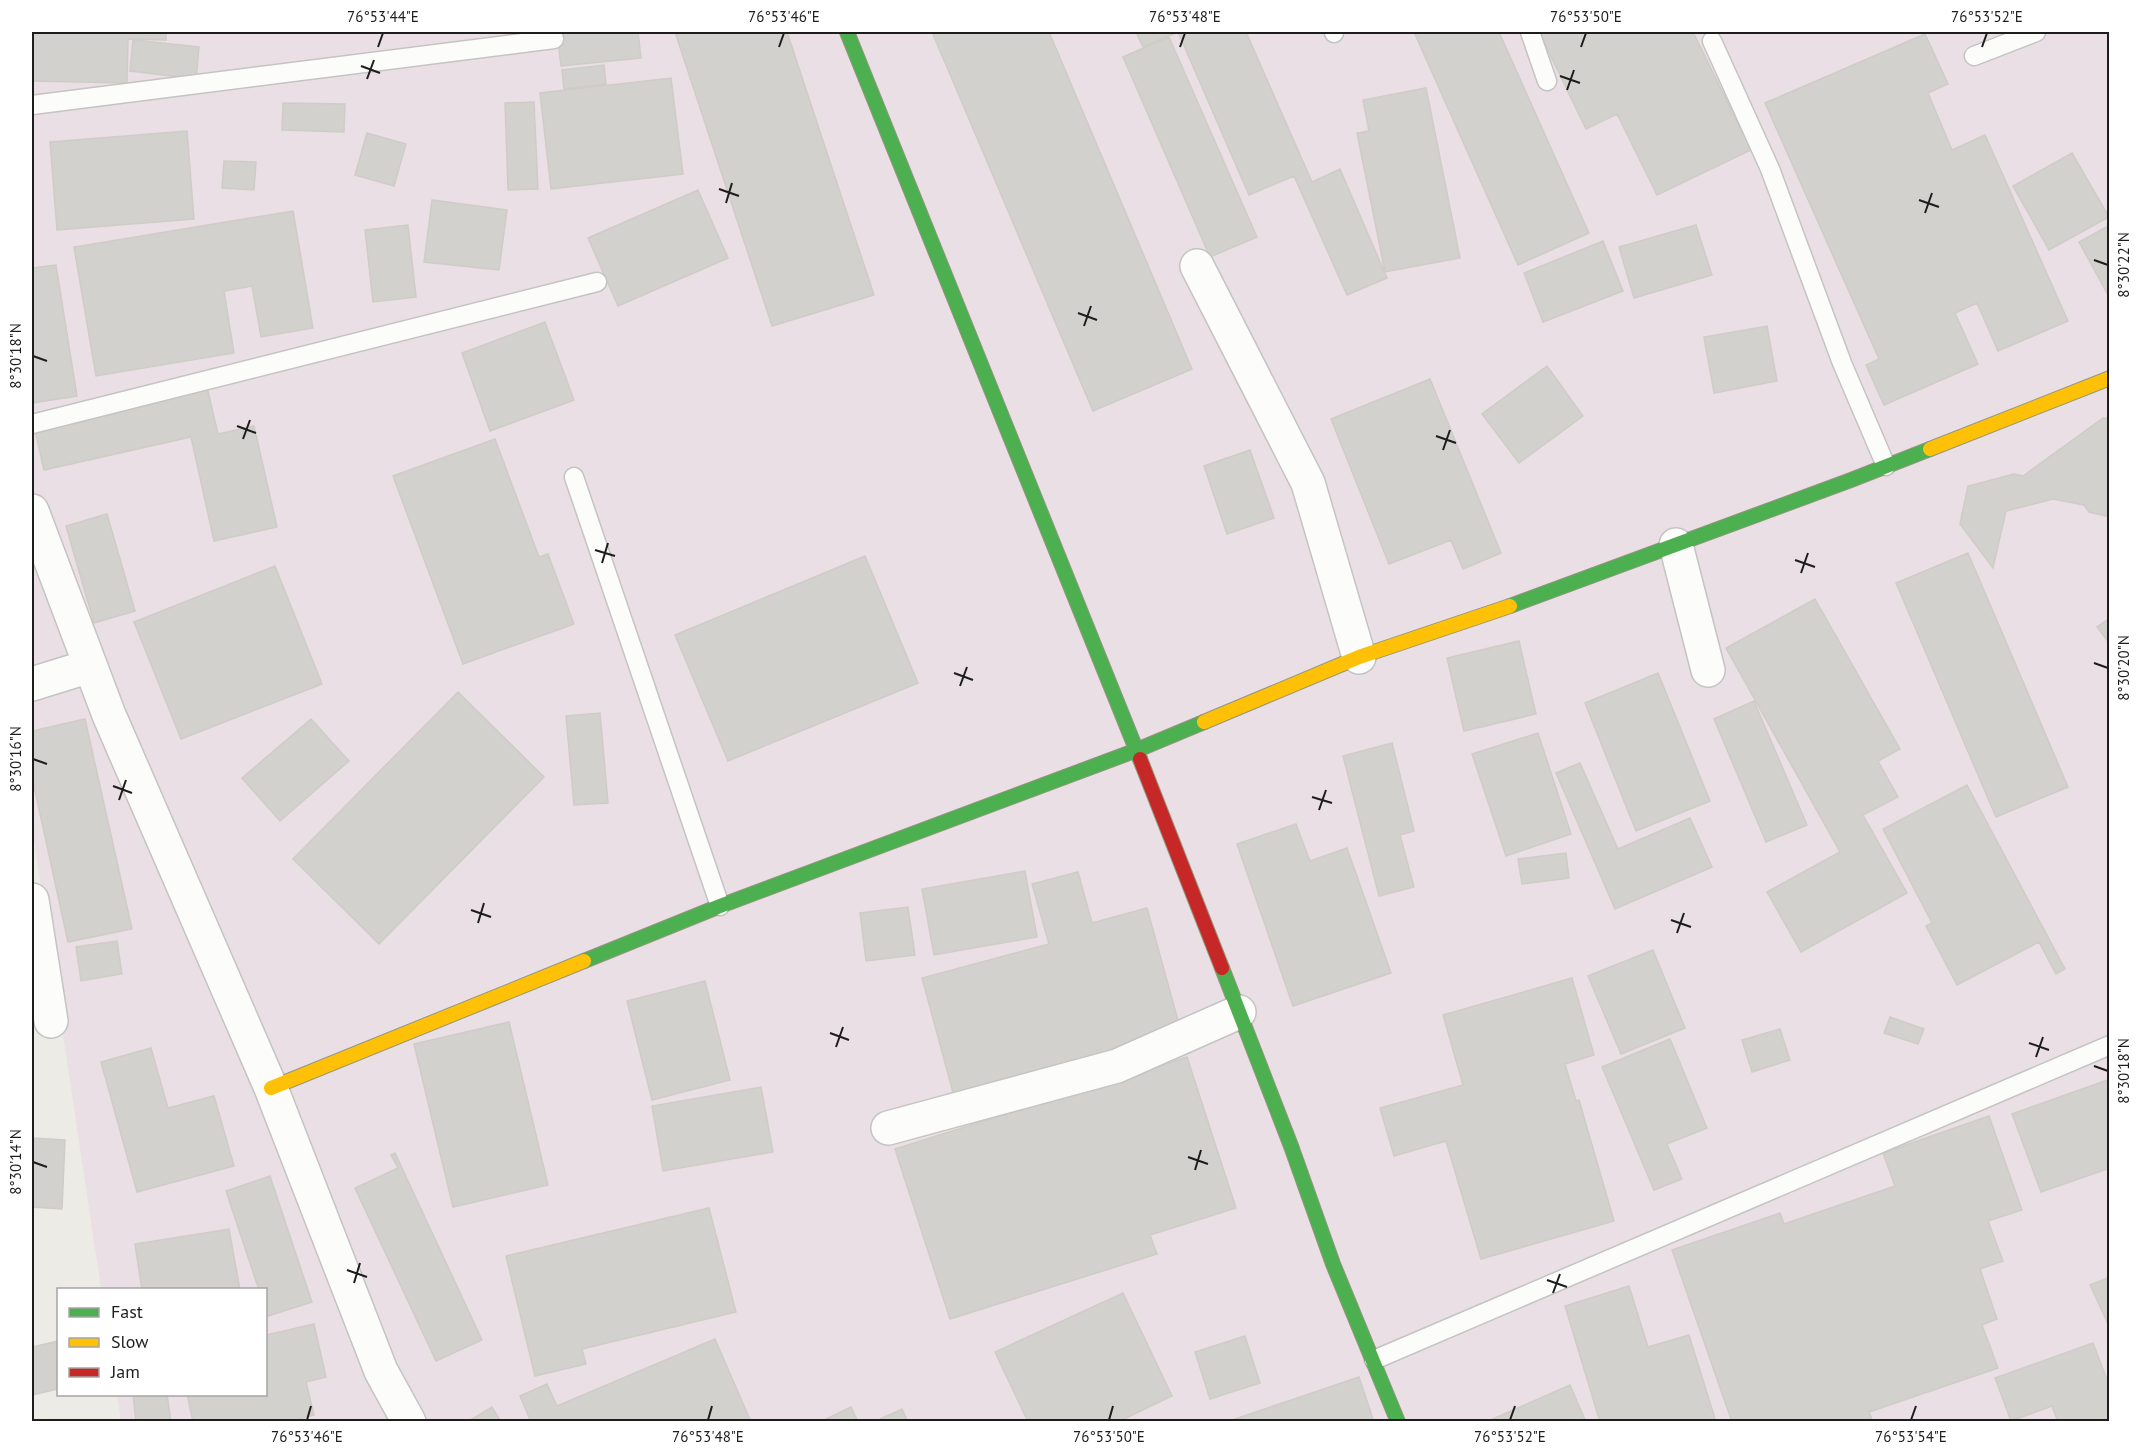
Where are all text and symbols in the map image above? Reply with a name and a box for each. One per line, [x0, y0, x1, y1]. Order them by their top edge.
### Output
text: 76°53'44"E [347, 7, 419, 26]
text: 76°53'46"E [748, 7, 820, 26]
text: 76°53'48"E [1149, 7, 1221, 26]
text: 76°53'50"E [1550, 7, 1622, 26]
text: 76°53'52"E [1951, 7, 2023, 26]
text: 8°30'22"N [2114, 232, 2133, 298]
text: 8°30'18"N [6, 323, 25, 389]
text: 8°30'20"N [2114, 635, 2133, 701]
text: 8°30'16"N [6, 726, 25, 792]
text: 8°30'18"N [2114, 1038, 2133, 1104]
text: 8°30'14"N [6, 1129, 25, 1195]
legend [57, 1288, 267, 1396]
text: Fast [111, 1300, 143, 1323]
text: Slow [111, 1330, 149, 1353]
text: Jam [110, 1360, 140, 1383]
text: 76°53'46"E [271, 1427, 343, 1446]
text: 76°53'48"E [672, 1427, 744, 1446]
text: 76°53'50"E [1073, 1427, 1145, 1446]
text: 76°53'52"E [1474, 1427, 1546, 1446]
text: 76°53'54"E [1875, 1427, 1947, 1446]

